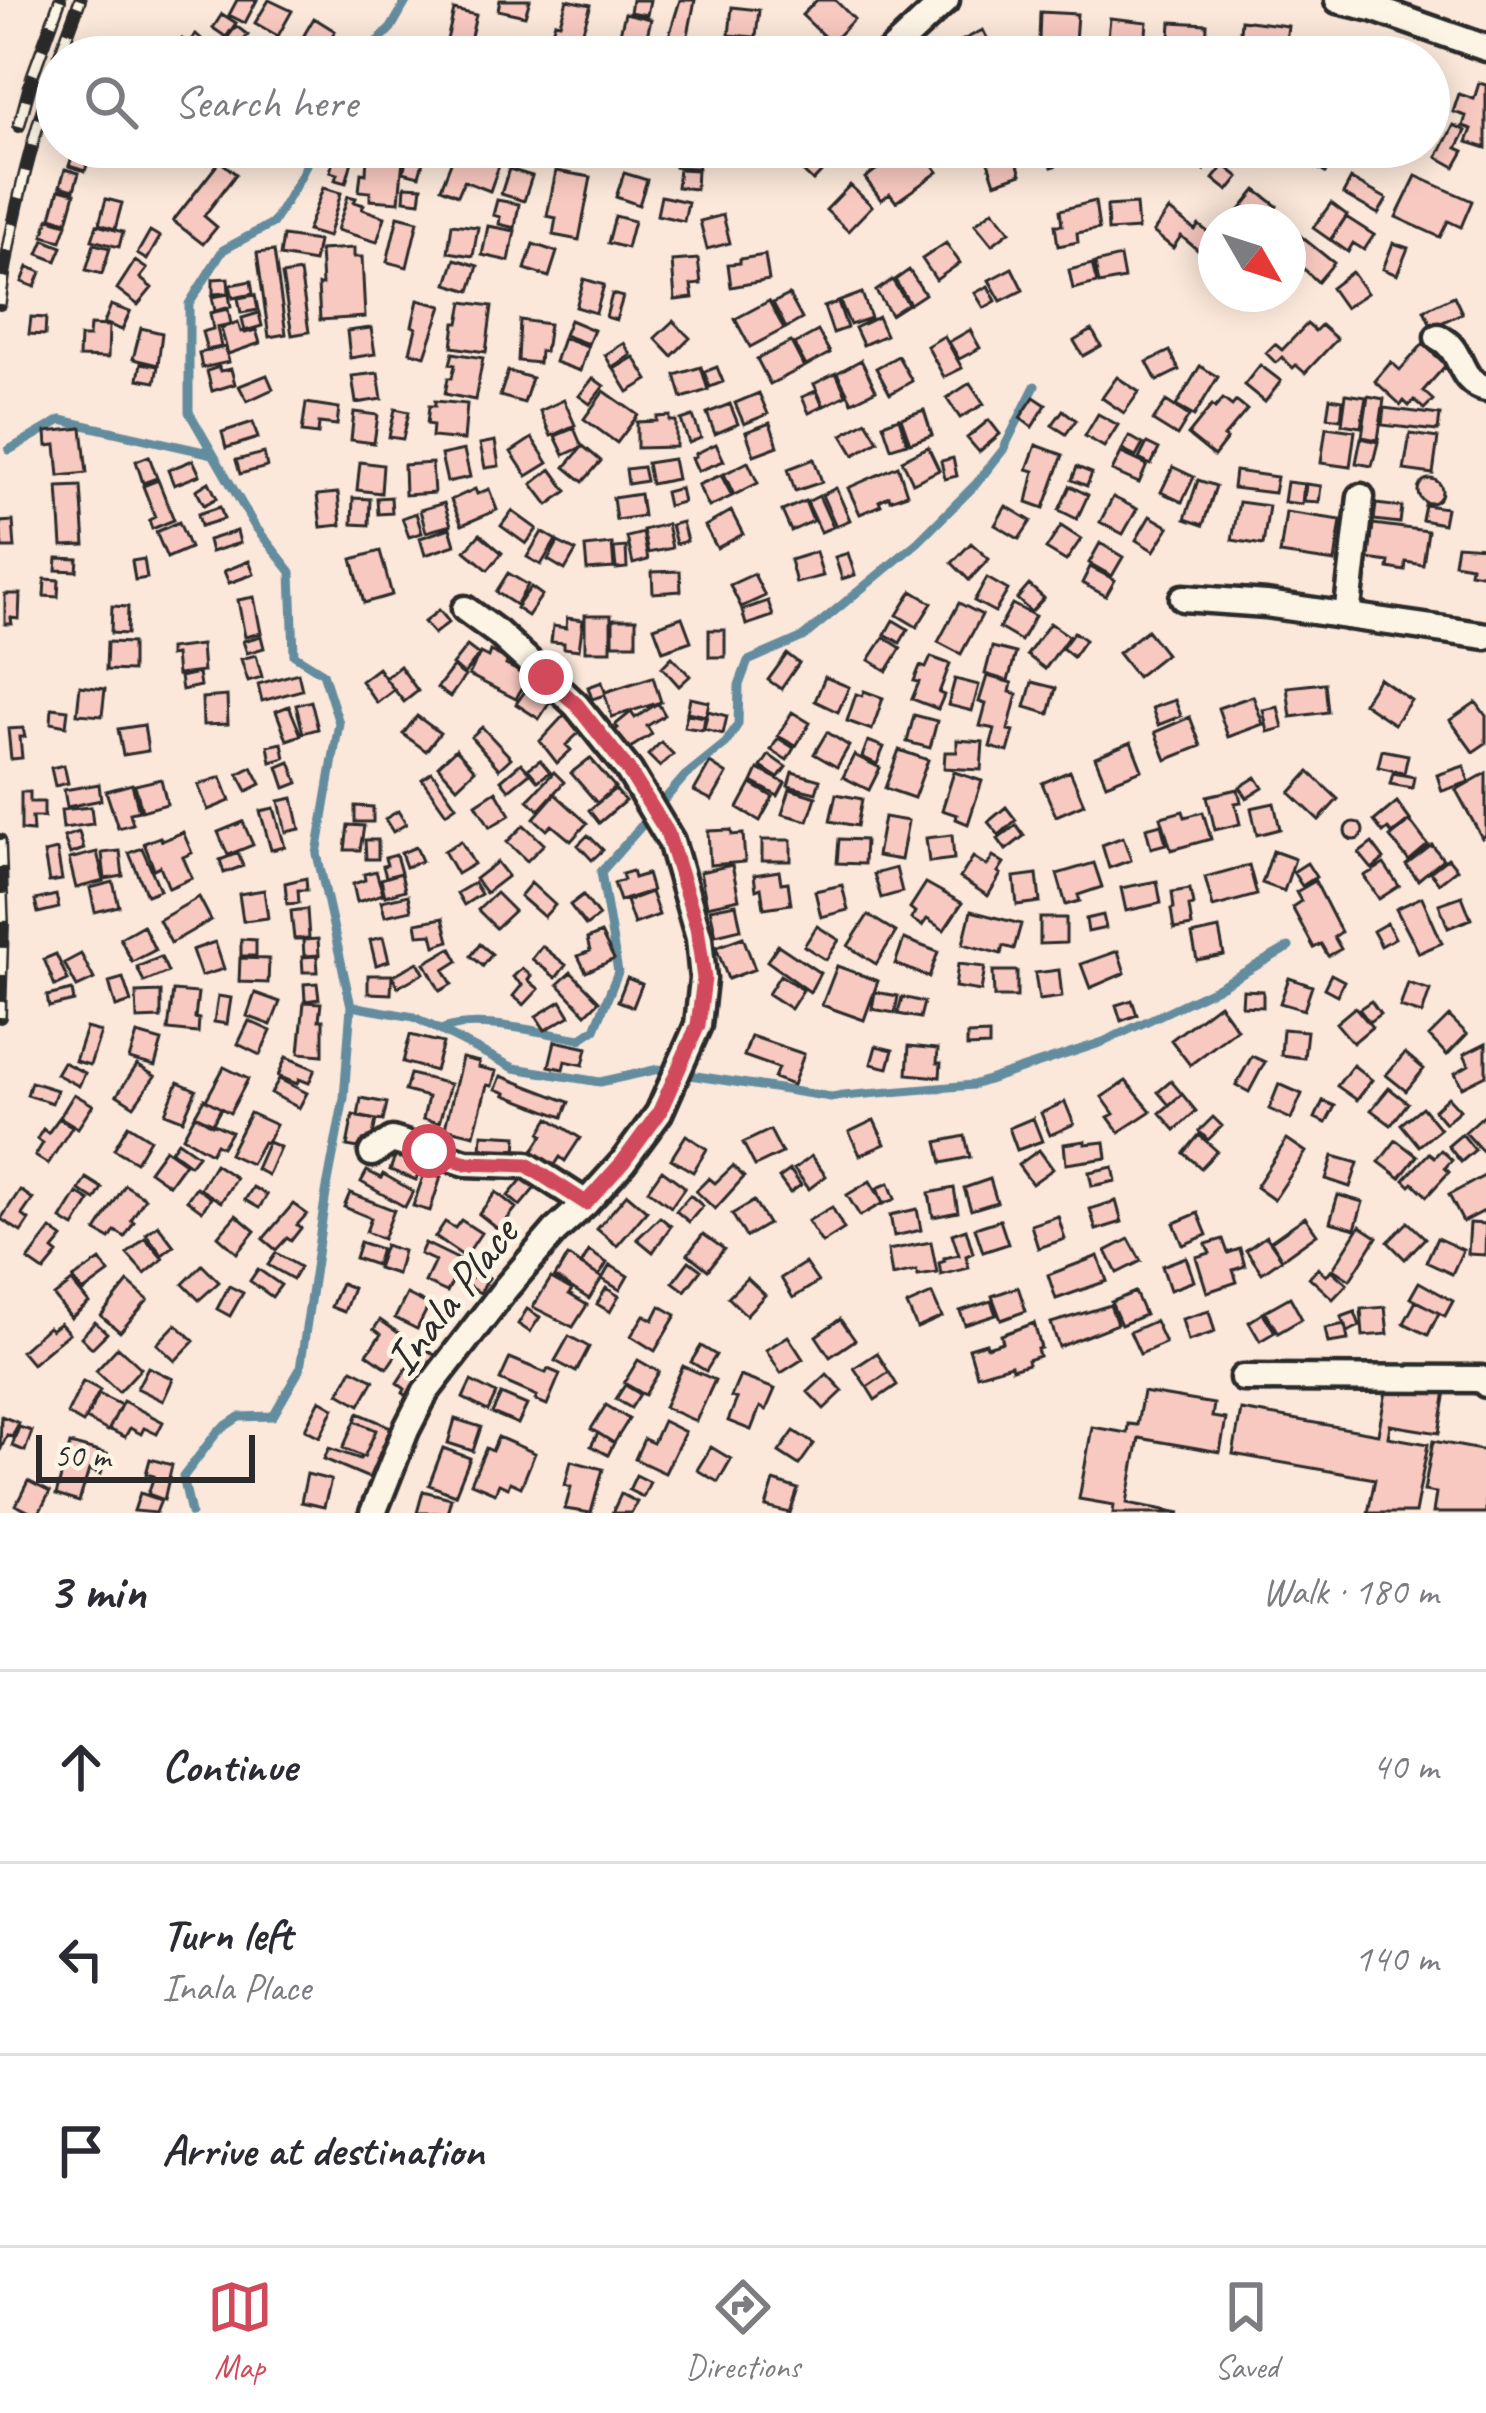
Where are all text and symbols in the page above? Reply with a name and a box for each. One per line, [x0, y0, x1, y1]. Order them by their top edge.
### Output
search box [36, 36, 1450, 168]
icon: search [78, 69, 144, 135]
text: Search here [174, 74, 357, 131]
north arrow [1198, 204, 1306, 312]
route end [519, 650, 573, 704]
route start [402, 1124, 456, 1178]
street label: Inala Place [371, 1203, 533, 1387]
scale bar [36, 1429, 255, 1482]
text: 50 m [54, 1435, 110, 1477]
text: 3 min [48, 1559, 146, 1623]
text: Walk · 180 m [1262, 1567, 1438, 1616]
icon: ahead [48, 1734, 114, 1800]
text: Continue [162, 1738, 296, 1795]
text: 40 m [1372, 1742, 1438, 1791]
text: Turn left [162, 1906, 292, 1963]
icon: left [48, 1926, 114, 1992]
text: 140 m [1354, 1934, 1438, 1983]
text: Inala Place [162, 1963, 311, 2012]
icon: arrive [48, 2118, 114, 2184]
text: Arrive at destination [162, 2122, 484, 2179]
tab: Map [207, 2274, 273, 2388]
tab: Directions [686, 2274, 800, 2388]
tab: Saved [1213, 2274, 1279, 2388]

